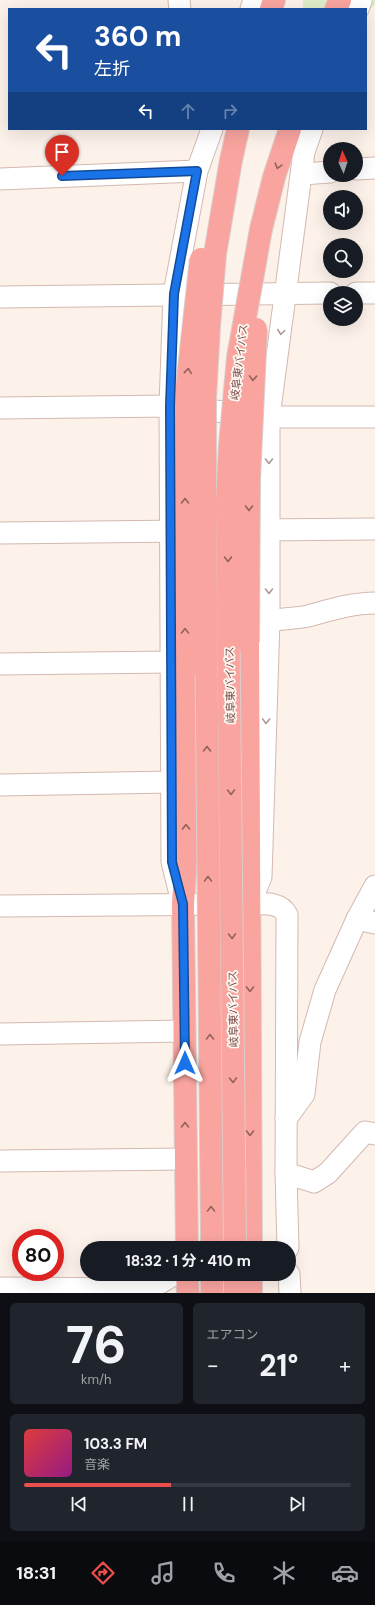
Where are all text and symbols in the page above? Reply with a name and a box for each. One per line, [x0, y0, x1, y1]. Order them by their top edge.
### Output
text: 360 m [94, 18, 181, 55]
icon: left [28, 24, 80, 76]
text: 左折 [94, 57, 130, 81]
icon: left [135, 100, 157, 122]
icon: ahead [177, 100, 199, 122]
icon: right [219, 100, 241, 122]
pin [45, 135, 79, 176]
icon: arrive [51, 141, 73, 163]
north arrow [323, 142, 363, 182]
map controls [323, 142, 363, 326]
one-way arrow [274, 162, 283, 169]
button: sound [323, 190, 363, 230]
button: search [323, 238, 363, 278]
button: layers [323, 286, 363, 326]
street label: 岐阜東バイパス [227, 323, 251, 401]
one-way arrow [277, 329, 286, 335]
one-way arrow [183, 368, 192, 374]
one-way arrow [249, 375, 257, 381]
one-way arrow [265, 458, 273, 464]
one-way arrow [181, 498, 189, 504]
one-way arrow [245, 505, 253, 511]
one-way arrow [224, 556, 232, 562]
one-way arrow [265, 588, 273, 594]
one-way arrow [181, 628, 189, 634]
street label: 岐阜東バイパス [222, 646, 238, 724]
one-way arrow [262, 718, 270, 724]
one-way arrow [203, 746, 211, 752]
one-way arrow [227, 789, 235, 795]
one-way arrow [182, 824, 190, 830]
one-way arrow [204, 876, 213, 882]
one-way arrow [228, 933, 236, 939]
street label: 岐阜東バイパス [225, 970, 241, 1048]
one-way arrow [246, 986, 254, 992]
one-way arrow [206, 1034, 214, 1040]
position arrow [164, 1042, 206, 1084]
one-way arrow [229, 1077, 237, 1083]
one-way arrow [181, 1122, 189, 1128]
one-way arrow [246, 1130, 254, 1136]
one-way arrow [207, 1206, 215, 1212]
speed limit sign: 80 [12, 1229, 64, 1281]
text: 18:32 · 1 分 · 410 m [125, 1251, 251, 1271]
text: 76 [66, 1311, 126, 1379]
text: エアコン [207, 1326, 259, 1343]
text: 21° [259, 1346, 298, 1385]
text: − [207, 1351, 219, 1380]
text: + [339, 1351, 351, 1380]
text: km/h [81, 1371, 112, 1388]
text: 103.3 FM [84, 1434, 147, 1454]
text: 音楽 [84, 1456, 110, 1473]
icon: previous [68, 1493, 90, 1515]
icon: pause [177, 1493, 199, 1515]
icon: next [286, 1493, 308, 1515]
icon: directions [89, 1559, 117, 1587]
icon: music [149, 1559, 177, 1587]
icon: phone [210, 1559, 238, 1587]
icon: climate [270, 1559, 298, 1587]
icon: car [331, 1559, 359, 1587]
text: 18:31 [16, 1561, 56, 1585]

